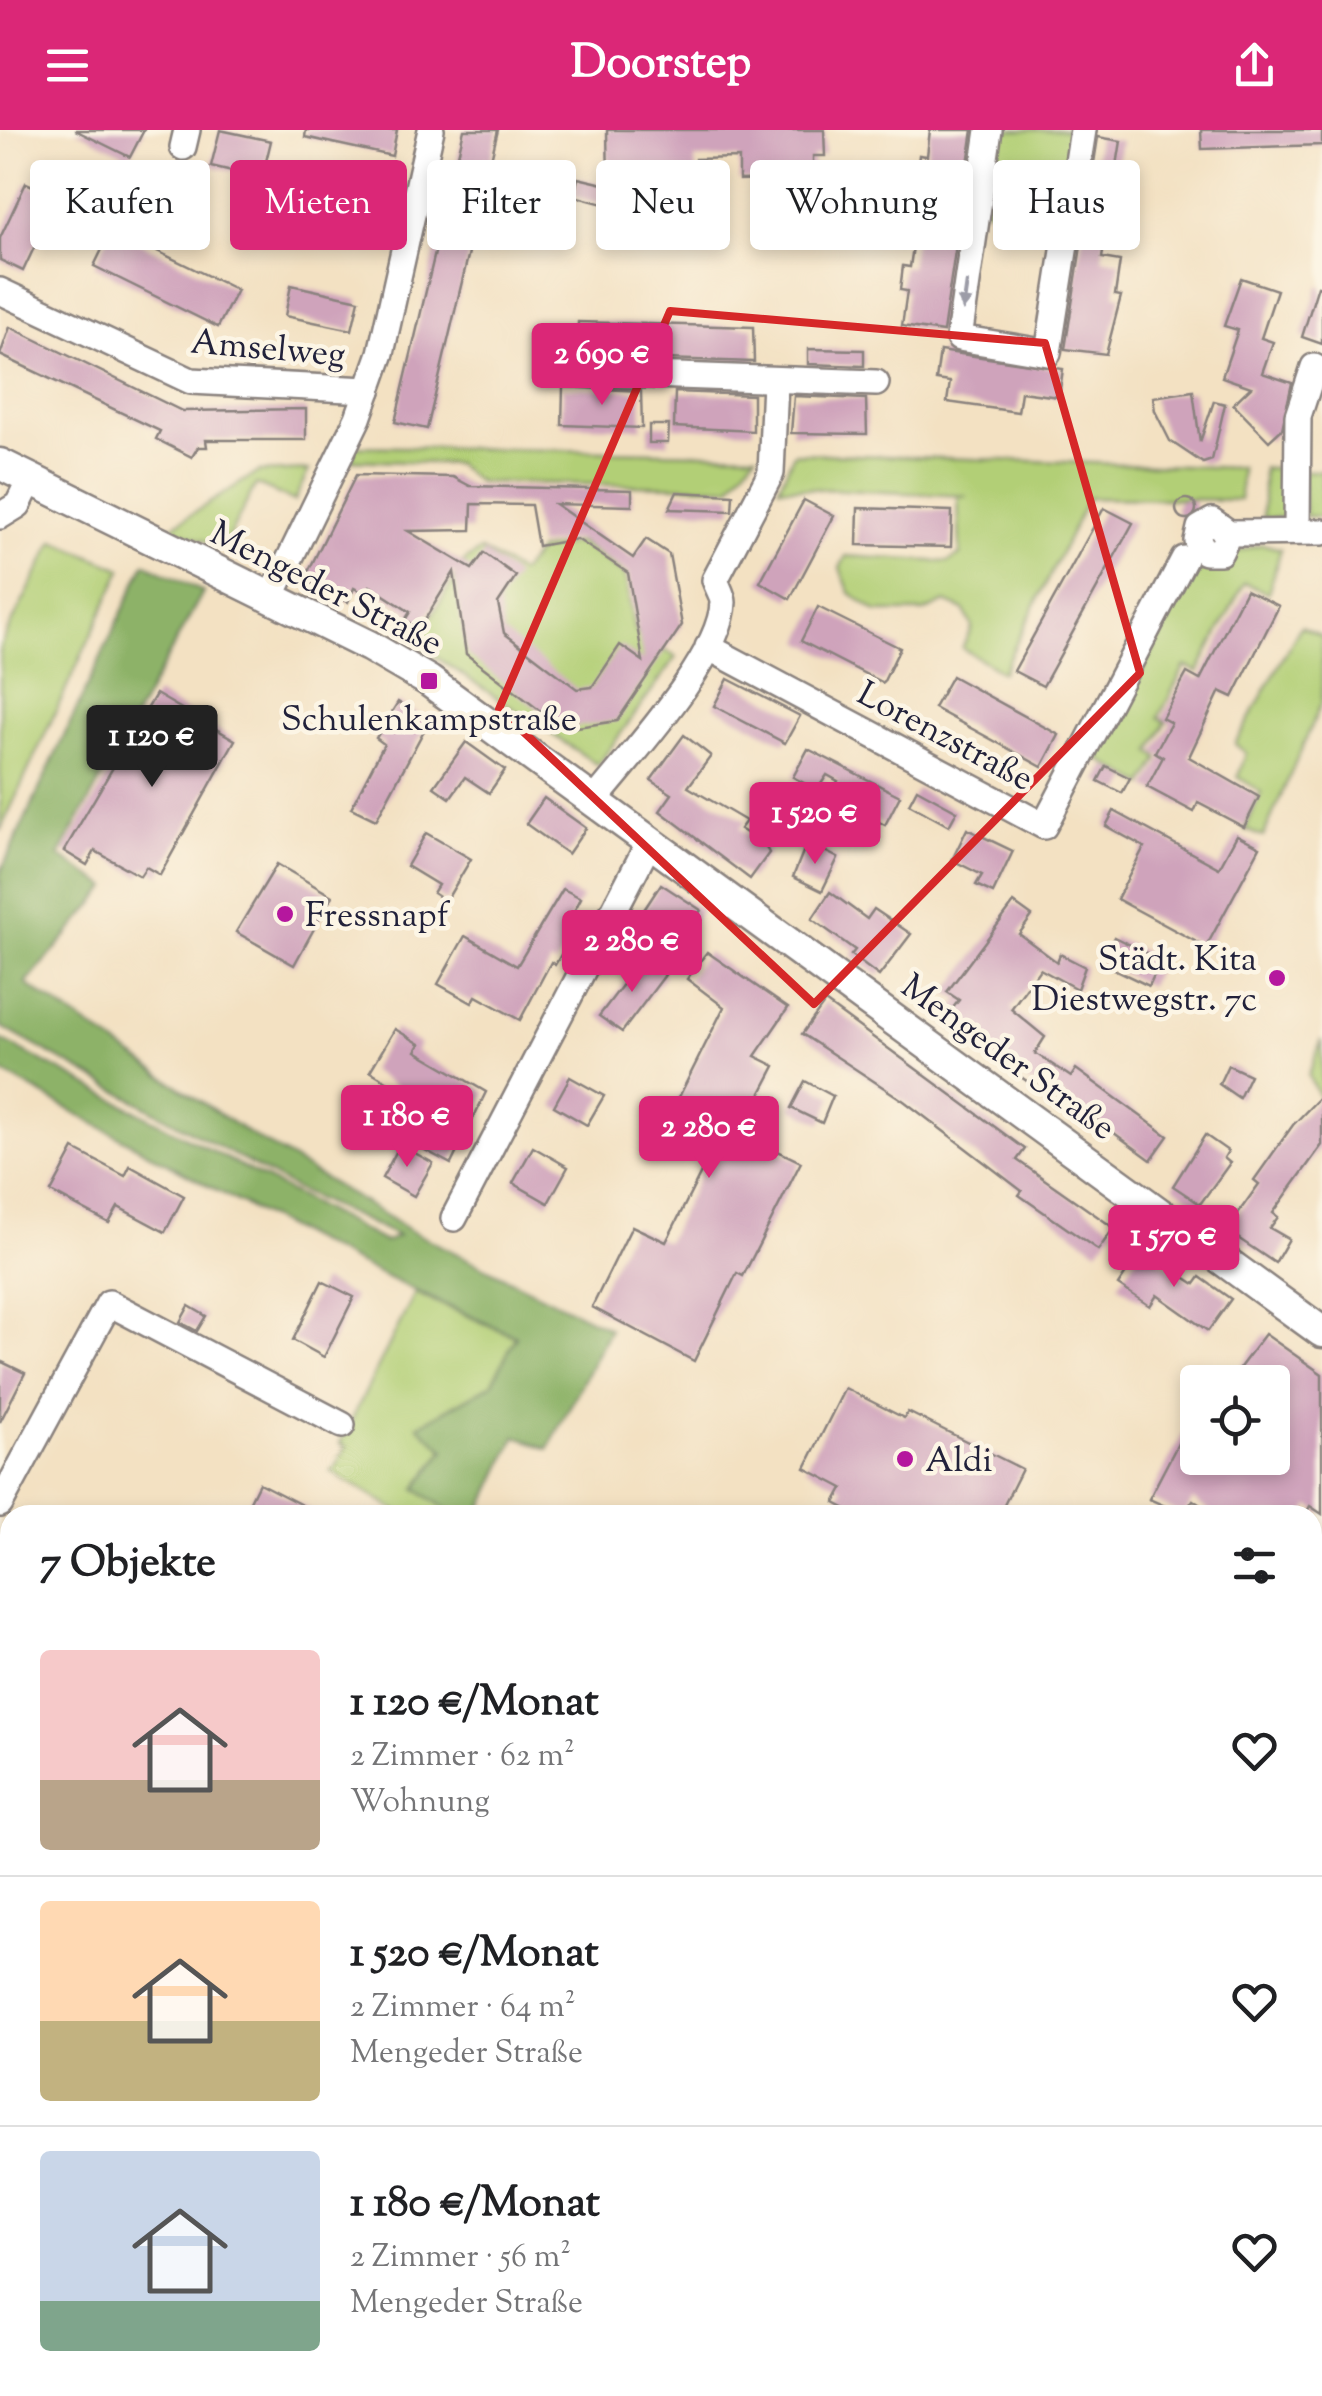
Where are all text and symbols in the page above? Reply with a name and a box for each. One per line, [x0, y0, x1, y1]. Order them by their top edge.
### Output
text: Doorstep [571, 33, 751, 98]
icon: menu [40, 38, 95, 93]
icon: share [1227, 38, 1282, 93]
chip: Kaufen [30, 160, 210, 250]
chip: Mieten [230, 160, 407, 250]
chip: Filter [427, 160, 576, 250]
chip: Neu [596, 160, 730, 250]
chip: Wohnung [750, 160, 973, 250]
chip: Haus [993, 160, 1140, 250]
one-way arrow [956, 280, 972, 312]
street label: Amselweg [188, 318, 347, 383]
pin: 2 690 € [510, 323, 694, 408]
text: 2 690 € [554, 332, 650, 378]
street label: Mengeder Straße [200, 510, 450, 671]
marker: Schulenkampstraße [418, 670, 440, 692]
street label: Lorenzstraße [847, 670, 1042, 806]
place label: Schulenkampstraße [281, 696, 577, 747]
pin: 1 120 € [60, 705, 244, 790]
text: 1 120 € [109, 714, 195, 760]
pin: 1 520 € [723, 782, 907, 867]
text: 1 520 € [771, 791, 859, 837]
place label: Fressnapf [305, 892, 451, 943]
marker: Fressnapf [274, 903, 296, 925]
pin: 2 280 € [540, 910, 724, 995]
text: 2 280 € [584, 919, 680, 965]
place label: Städt. Kita Diestwegstr. 7c [1031, 936, 1257, 1027]
street label: Mengeder Straße [889, 963, 1125, 1154]
marker: Städt. Kita Diestwegstr. 7c [1266, 967, 1288, 989]
pin: 1 180 € [315, 1085, 499, 1170]
text: 1 180 € [363, 1094, 451, 1140]
pin: 2 280 € [617, 1096, 801, 1181]
text: 2 280 € [661, 1105, 757, 1151]
pin: 1 570 € [1082, 1205, 1266, 1290]
text: 1 570 € [1130, 1214, 1218, 1260]
map controls [1180, 1365, 1290, 1475]
button: locate [1180, 1365, 1290, 1475]
place label: Aldi [925, 1437, 993, 1488]
marker: Aldi [894, 1448, 916, 1470]
text: 7 Objekte [40, 1535, 216, 1595]
icon: filters [1227, 1538, 1282, 1593]
text: 1 120 €/Monat [350, 1674, 599, 1734]
icon: home [120, 1690, 240, 1810]
icon: heart [1227, 1723, 1282, 1778]
text: 2 Zimmer · 62 m² [350, 1734, 575, 1780]
text: Wohnung [350, 1780, 490, 1826]
text: 1 520 €/Monat [350, 1925, 599, 1985]
icon: home [120, 1941, 240, 2061]
icon: heart [1227, 1974, 1282, 2029]
text: 2 Zimmer · 64 m² [350, 1985, 576, 2031]
text: Mengeder Straße [350, 2031, 583, 2077]
text: 1 180 €/Monat [350, 2175, 600, 2235]
icon: home [120, 2191, 240, 2311]
icon: heart [1227, 2224, 1282, 2279]
text: 2 Zimmer · 56 m² [350, 2235, 571, 2281]
text: Mengeder Straße [350, 2281, 583, 2327]

